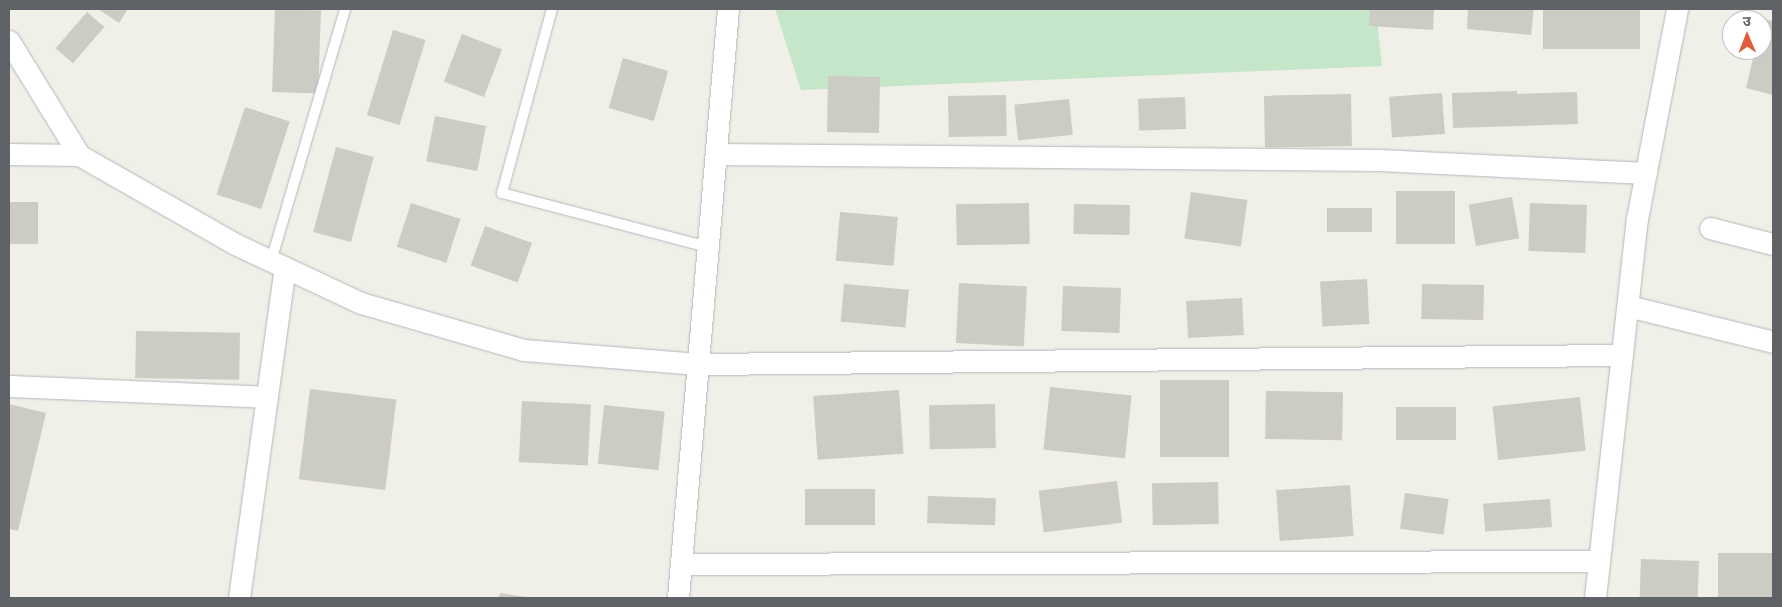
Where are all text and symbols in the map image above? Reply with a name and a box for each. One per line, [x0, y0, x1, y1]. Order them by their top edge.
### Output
north arrow [1722, 10, 1772, 60]
text: उ [1742, 12, 1751, 30]

